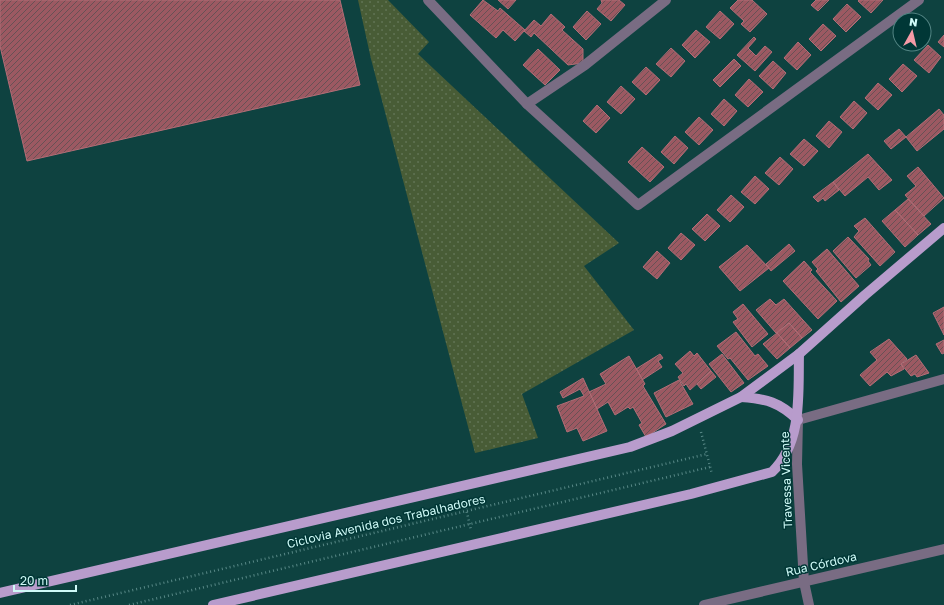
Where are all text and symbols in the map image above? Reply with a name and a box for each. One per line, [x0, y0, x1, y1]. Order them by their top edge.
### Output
north arrow [892, 12, 932, 52]
text: N [908, 15, 919, 29]
street label: Travessa Vicente [777, 431, 795, 529]
street label: Ciclovia Avenida dos Trabalhadores [285, 491, 487, 551]
street label: Rua Córdova [784, 549, 858, 579]
scale bar [14, 567, 76, 593]
text: 20 m [20, 573, 48, 588]

